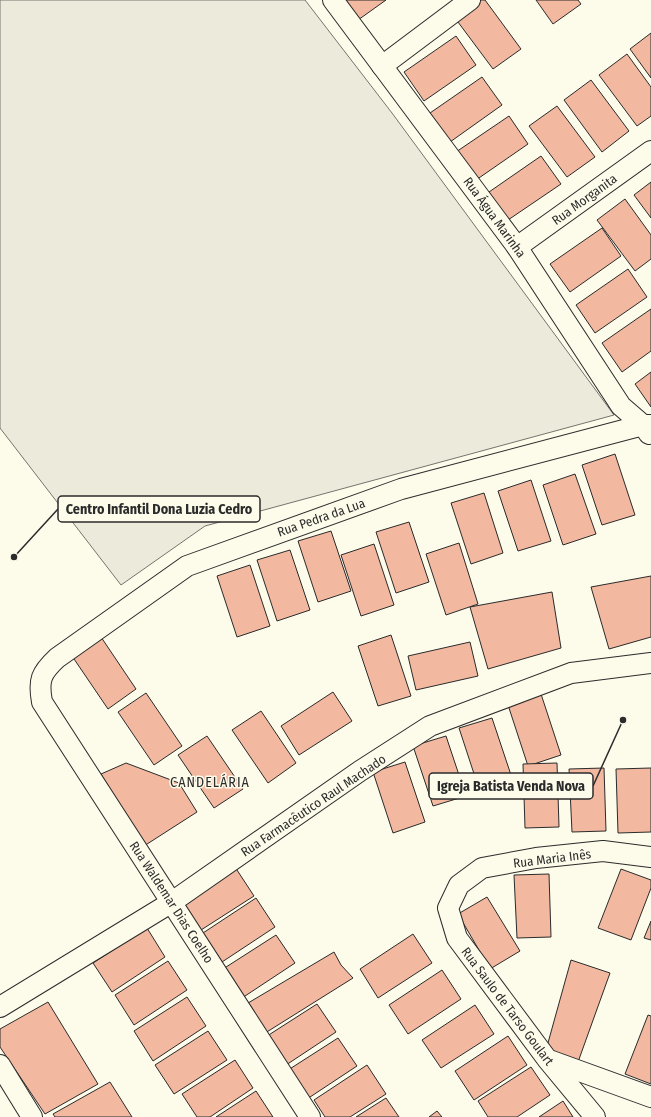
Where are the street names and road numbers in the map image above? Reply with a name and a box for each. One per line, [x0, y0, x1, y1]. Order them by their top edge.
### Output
street label: Rua Morganita [549, 171, 620, 228]
street label: Rua Água Marinha [460, 174, 529, 260]
street label: Rua Pedra da Lua [275, 495, 367, 540]
street label: Rua Farmacêutico Raul Machado [238, 751, 389, 860]
street label: Rua Waldemar Dias Coelho [127, 839, 217, 966]
street label: Rua Maria Inês [512, 846, 592, 871]
street label: Rua Saulo de Tarso Goulart [458, 944, 557, 1069]

